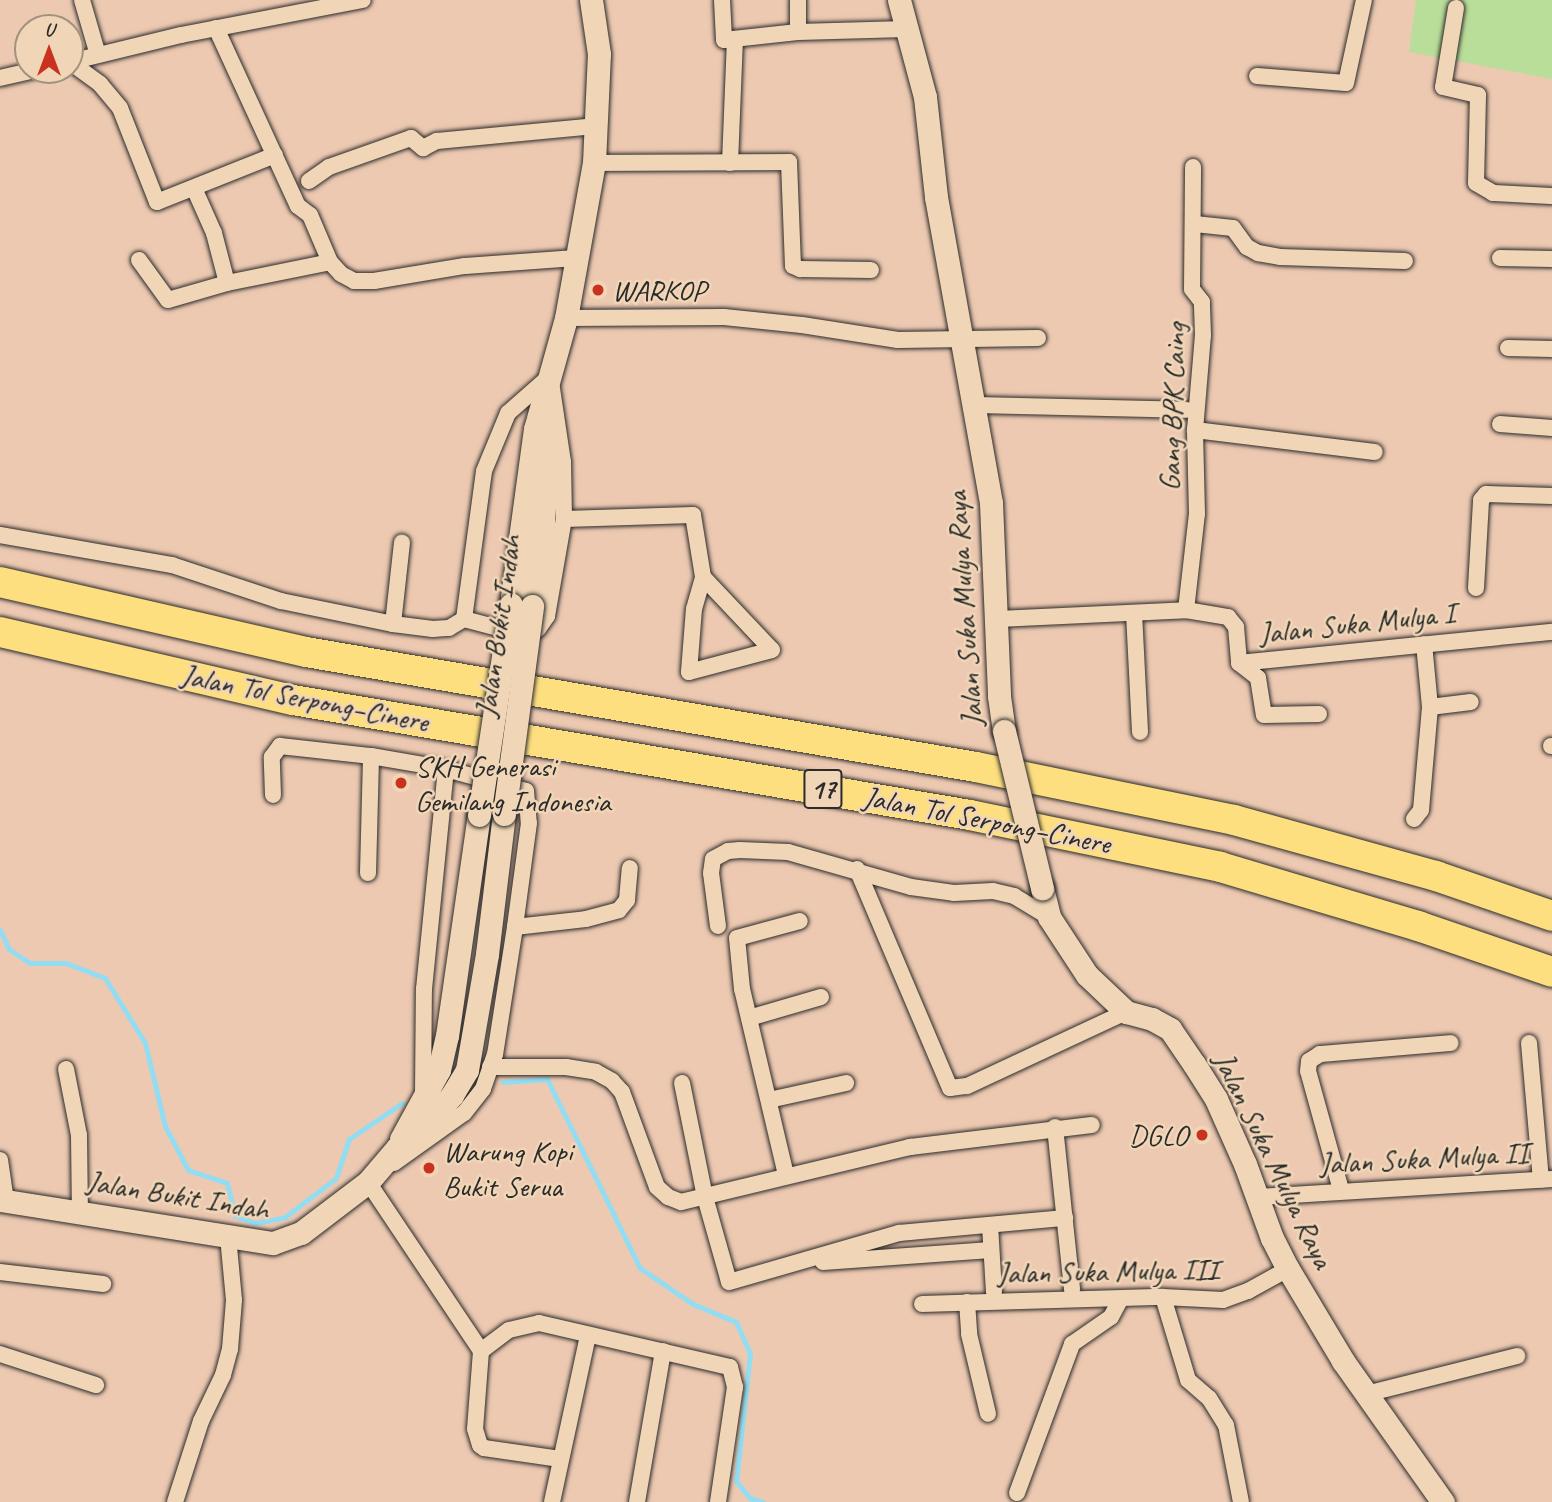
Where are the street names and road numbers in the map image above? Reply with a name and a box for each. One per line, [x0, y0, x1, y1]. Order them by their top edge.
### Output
street label: Gang BPK Caing [1151, 323, 1193, 491]
street label: Jalan Suka Mulya Raya [938, 491, 990, 727]
street label: Jalan Bukit Indah [467, 532, 529, 720]
street label: Jalan Suka Mulya I [1258, 595, 1456, 651]
street label: Jalan Tol Serpong–Cinere [178, 656, 432, 740]
road number: 17 [802, 764, 844, 814]
street label: Jalan Tol Serpong–Cinere [860, 778, 1114, 862]
street label: Jalan Suka Mulya Raya [1207, 1047, 1341, 1273]
street label: Jalan Suka Mulya II [1320, 1135, 1528, 1181]
street label: Jalan Bukit Indah [84, 1163, 272, 1227]
street label: Jalan Suka Mulya III [998, 1251, 1218, 1291]

